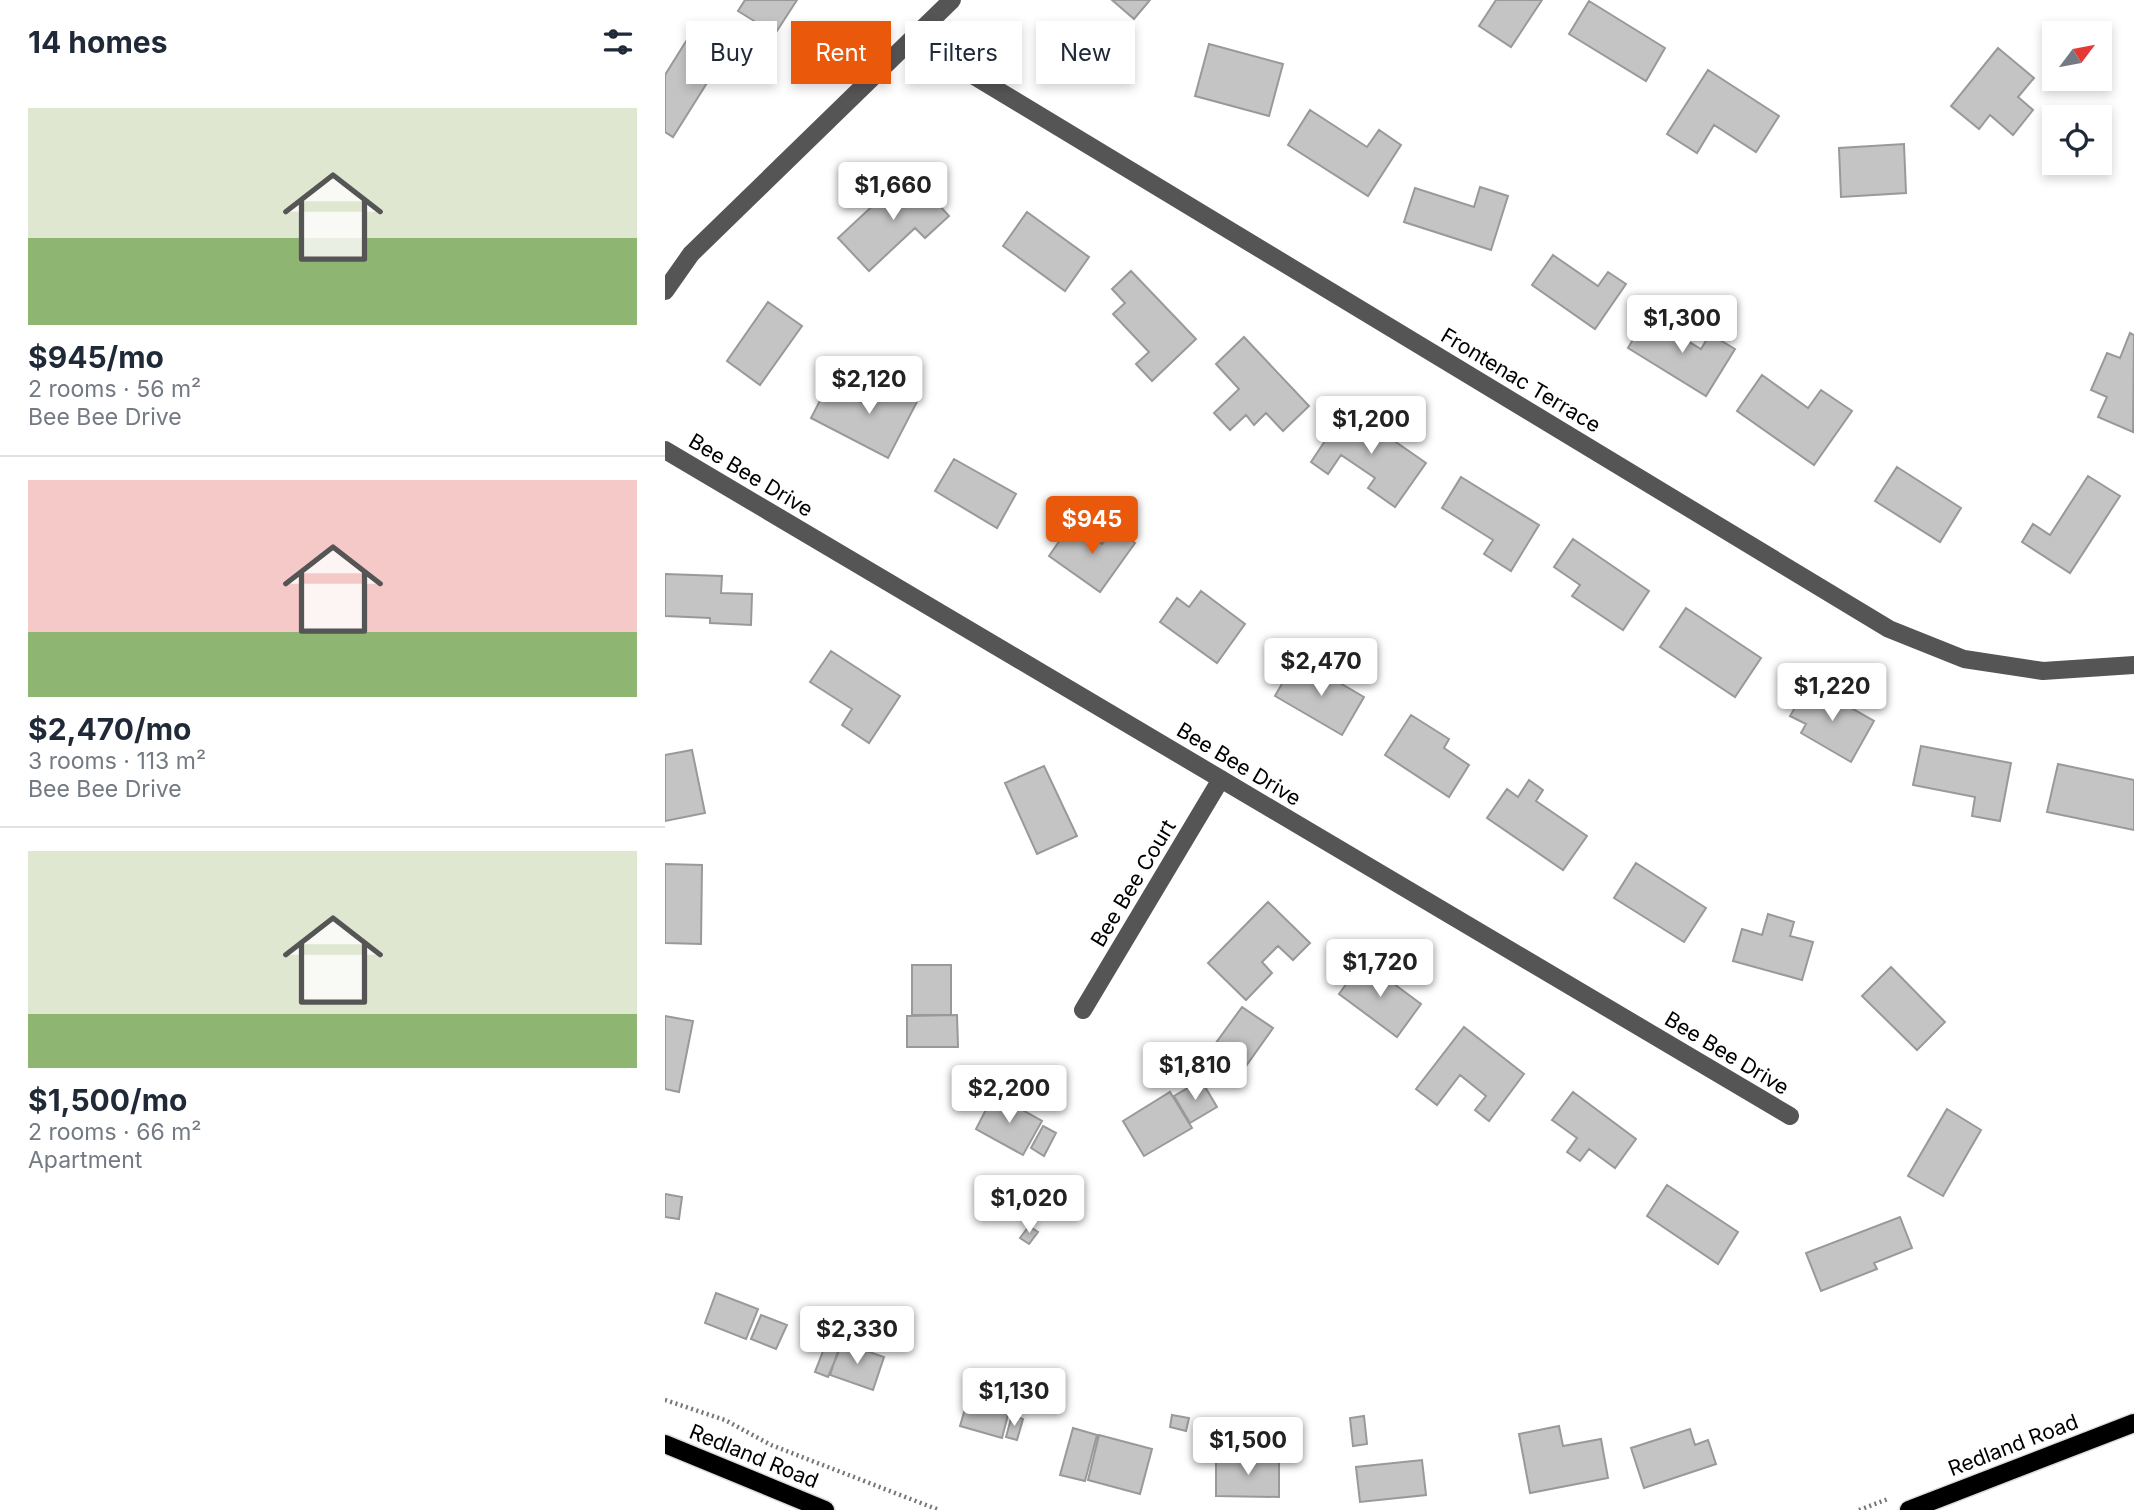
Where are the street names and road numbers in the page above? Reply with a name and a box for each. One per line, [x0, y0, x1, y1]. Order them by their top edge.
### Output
street label: Frontenac Terrace [1437, 322, 1605, 438]
street label: Bee Bee Drive [684, 428, 818, 522]
street label: Bee Bee Drive [1172, 717, 1306, 811]
street label: Bee Bee Court [1085, 815, 1181, 951]
street label: Bee Bee Drive [1660, 1006, 1794, 1100]
street label: Redland Road [1945, 1409, 2081, 1481]
street label: Redland Road [686, 1419, 822, 1493]

